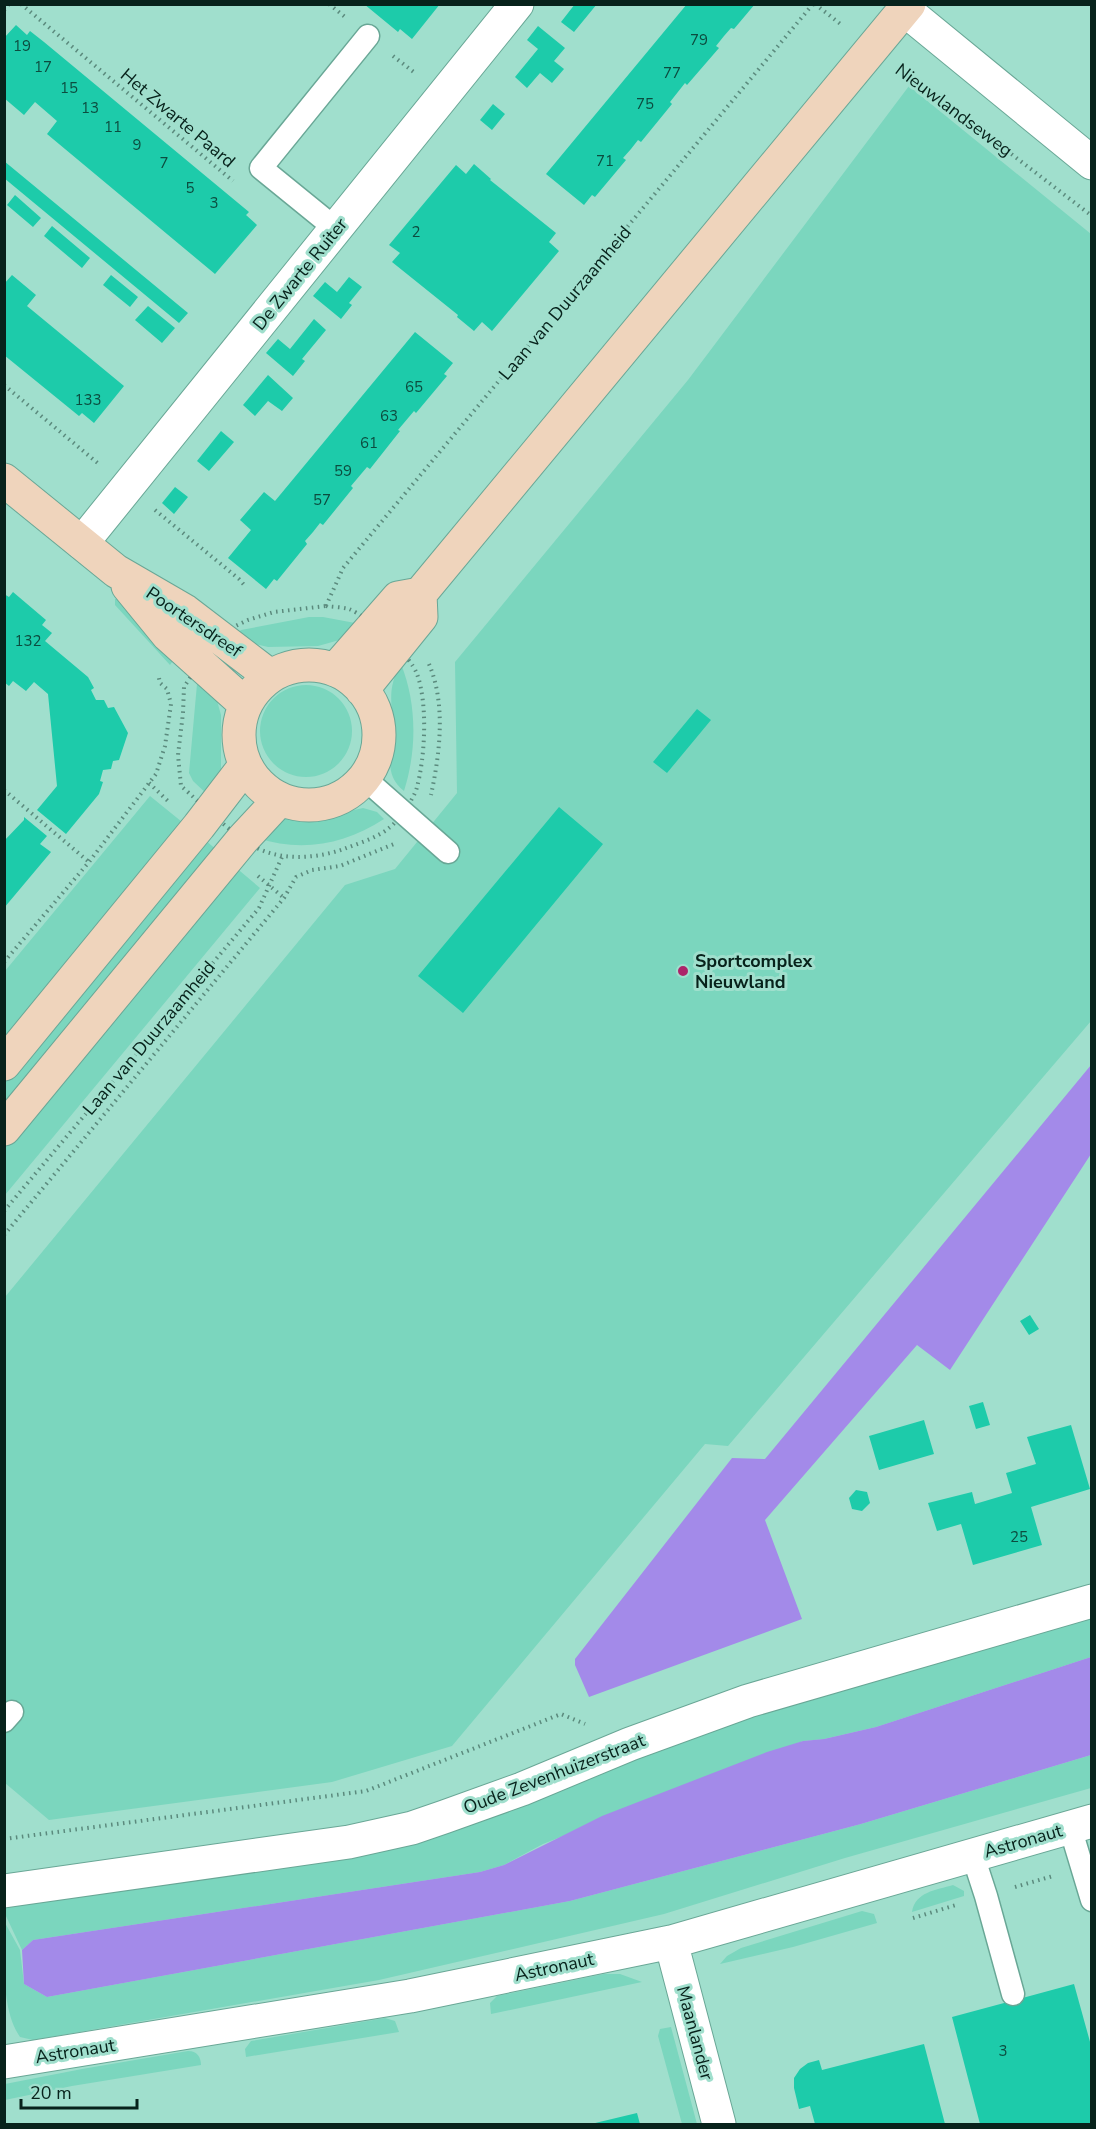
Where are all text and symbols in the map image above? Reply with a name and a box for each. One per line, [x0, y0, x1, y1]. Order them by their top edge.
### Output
house number: 79 [690, 30, 708, 50]
house number: 19 [13, 36, 31, 56]
house number: 17 [34, 57, 52, 77]
street label: Nieuwlandseweg [890, 58, 1018, 162]
street label: Het Zwarte Paard [116, 63, 240, 173]
house number: 77 [663, 63, 681, 83]
house number: 15 [60, 78, 78, 98]
house number: 75 [636, 94, 654, 114]
house number: 13 [81, 98, 99, 118]
house number: 11 [104, 117, 122, 137]
house number: 9 [132, 135, 142, 155]
house number: 71 [596, 151, 614, 171]
house number: 7 [159, 153, 169, 173]
house number: 5 [185, 178, 195, 198]
house number: 3 [209, 193, 219, 213]
street label: De Zwarte Ruiter [247, 212, 353, 335]
street label: Laan van Duurzaamheid [493, 221, 637, 385]
house number: 2 [411, 222, 421, 242]
house number: 65 [405, 377, 423, 397]
house number: 133 [74, 390, 102, 410]
house number: 63 [380, 406, 398, 426]
house number: 61 [360, 433, 378, 453]
house number: 59 [334, 461, 352, 481]
house number: 57 [313, 490, 331, 510]
street label: Poortersdreef [141, 581, 247, 663]
house number: 132 [14, 631, 42, 651]
place label: Sportcomplex Nieuwland [695, 949, 813, 994]
street label: Laan van Duurzaamheid [77, 956, 221, 1120]
marker: Sportcomplex Nieuwland [676, 964, 690, 978]
house number: 25 [1010, 1527, 1028, 1547]
street label: Oude Zevenhuizerstraat [460, 1728, 649, 1820]
street label: Astronaut [981, 1818, 1066, 1864]
street label: Astronaut [512, 1947, 596, 1987]
street label: Maanlander [671, 1983, 719, 2083]
street label: Astronaut [33, 2033, 117, 2069]
house number: 3 [998, 2041, 1008, 2061]
scale bar [21, 2072, 136, 2110]
text: 20 m [30, 2081, 72, 2105]

